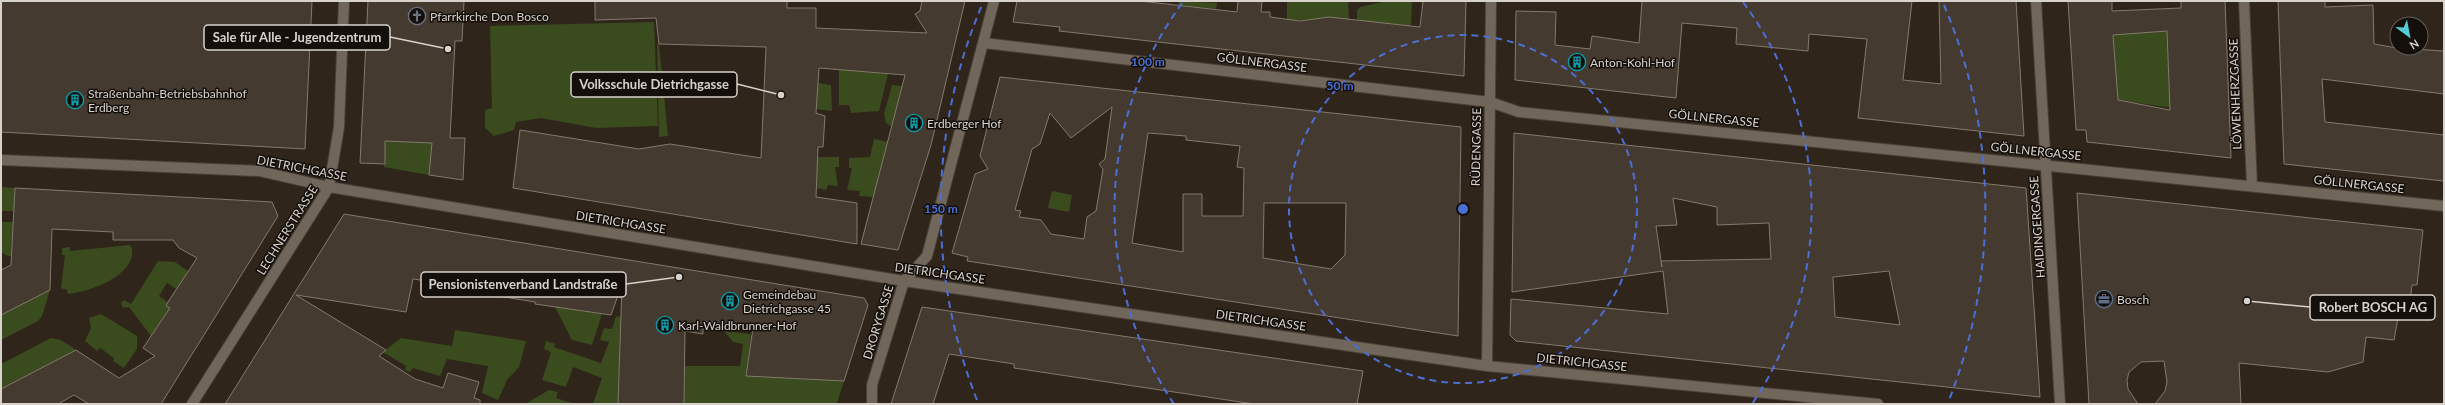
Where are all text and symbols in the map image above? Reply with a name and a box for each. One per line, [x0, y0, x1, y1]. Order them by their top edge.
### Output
church icon: Pfarrkirche Don Bosco [407, 6, 427, 26]
place label: Pfarrkirche Don Bosco [430, 9, 549, 24]
north arrow [2389, 16, 2429, 56]
callout: Sale für Alle - Jugendzentrum [204, 25, 390, 50]
text: Sale für Alle - Jugendzentrum [213, 29, 381, 45]
text: N [2408, 37, 2422, 53]
street label: LÖWENHERZGASSE [2226, 38, 2244, 150]
street label: GÖLLNERGASSE [1216, 49, 1308, 75]
building icon: Anton-Kohl-Hof [1567, 52, 1587, 72]
text: 100 m [1131, 54, 1165, 69]
place label: Anton-Kohl-Hof [1590, 55, 1676, 70]
callout: Volksschule Dietrichgasse [571, 72, 737, 97]
text: Volksschule Dietrichgasse [578, 76, 729, 92]
text: 50 m [1327, 78, 1353, 93]
place label: Straßenbahn-Betriebsbahnhof Erdberg [88, 86, 248, 115]
building icon: Straßenbahn-Betriebsbahnhof Erdberg [65, 90, 85, 110]
street label: GÖLLNERGASSE [1668, 106, 1760, 130]
street label: RÜDENGASSE [1468, 108, 1484, 186]
building icon: Erdberger Hof [904, 113, 924, 133]
place label: Erdberger Hof [927, 116, 1002, 131]
street label: GÖLLNERGASSE [1990, 139, 2082, 163]
street label: DIETRICHGASSE [256, 152, 348, 184]
street label: GÖLLNERGASSE [2313, 172, 2405, 196]
street label: HAIDINGERGASSE [2026, 175, 2048, 279]
street label: LECHNERSTRASSE [253, 182, 321, 278]
text: 150 m [924, 201, 958, 216]
centre of rings [1456, 202, 1470, 216]
street label: DIETRICHGASSE [575, 207, 667, 237]
street label: DIETRICHGASSE [894, 259, 986, 287]
callout: Pensionistenverband Landstraße [421, 272, 626, 297]
text: Pensionistenverband Landstraße [429, 276, 617, 292]
street label: DRORYGASSE [860, 283, 896, 361]
place label: Gemeindebau Dietrichgasse 45 [743, 287, 831, 316]
office icon: Bosch [2094, 289, 2114, 309]
building icon: Gemeindebau Dietrichgasse 45 [720, 291, 740, 311]
place label: Bosch [2117, 292, 2149, 307]
callout: Robert BOSCH AG [2310, 295, 2435, 320]
text: Robert BOSCH AG [2319, 299, 2427, 315]
street label: DIETRICHGASSE [1215, 306, 1307, 334]
building icon: Karl-Waldbrunner-Hof [655, 315, 675, 335]
place label: Karl-Waldbrunner-Hof [678, 318, 797, 333]
street label: DIETRICHGASSE [1536, 350, 1628, 374]

